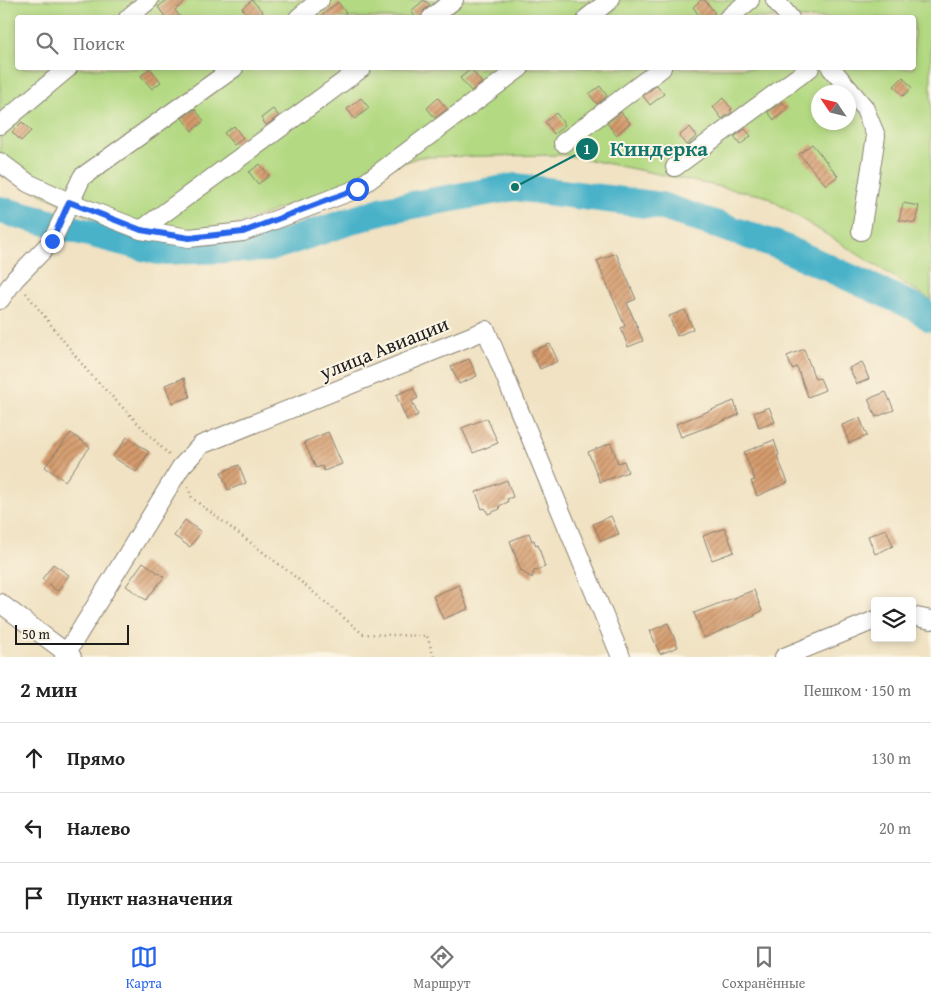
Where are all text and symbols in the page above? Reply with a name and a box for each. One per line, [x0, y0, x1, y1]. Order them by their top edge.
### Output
search box [15, 15, 916, 70]
icon: search [33, 29, 61, 57]
text: Поиск [73, 29, 125, 57]
north arrow [811, 85, 856, 130]
callout: Киндерка [574, 131, 718, 167]
text: Киндерка [610, 133, 708, 164]
text: 1 [583, 138, 591, 159]
route start [346, 178, 369, 201]
route end [41, 230, 64, 253]
street label: улица Авиации [314, 308, 453, 387]
map controls [871, 597, 916, 642]
button: layers [871, 597, 916, 642]
scale bar [15, 622, 129, 645]
text: 50 m [22, 624, 50, 644]
text: 2 мин [20, 674, 77, 705]
text: Пешком · 150 m [804, 678, 911, 702]
icon: ahead [20, 744, 48, 772]
text: Прямо [67, 744, 125, 772]
text: 130 m [871, 746, 911, 770]
icon: left [20, 814, 48, 842]
text: Налево [67, 814, 130, 842]
text: 20 m [879, 816, 911, 840]
icon: arrive [20, 884, 48, 912]
text: Пункт назначения [67, 884, 233, 912]
tab: Карта [126, 943, 162, 993]
tab: Маршрут [413, 943, 471, 993]
tab: Сохранённые [722, 943, 805, 993]

